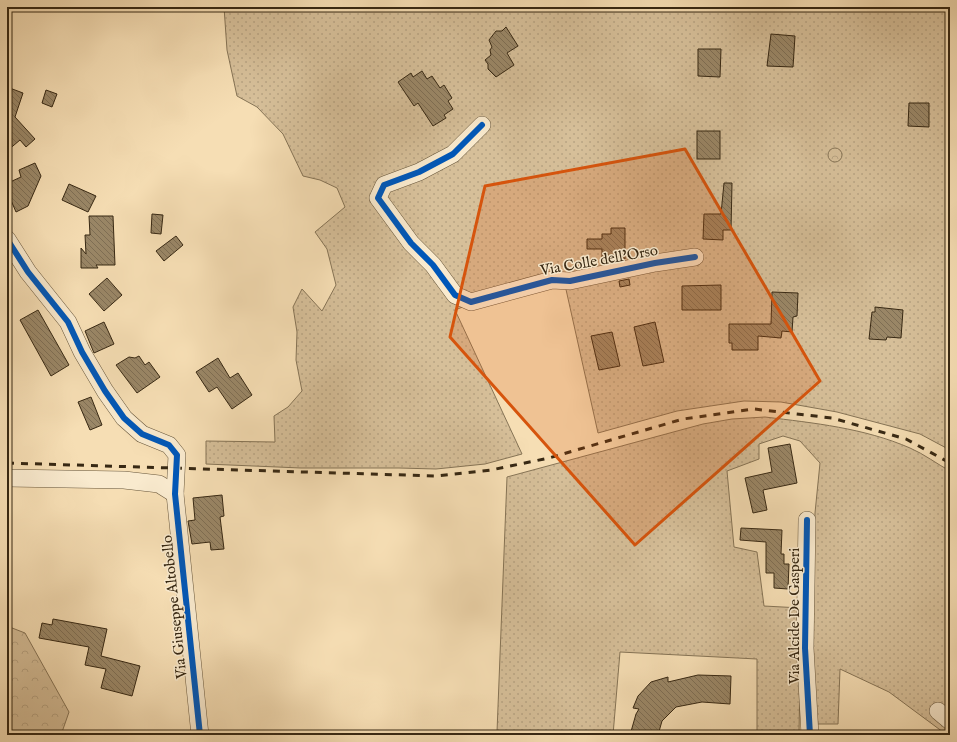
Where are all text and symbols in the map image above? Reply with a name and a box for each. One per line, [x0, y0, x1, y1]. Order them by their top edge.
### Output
street label: Via Colle dell'Orso [538, 241, 659, 280]
street label: Via Giuseppe Altobello [158, 534, 192, 681]
street label: Via Alcide De Gasperi [785, 548, 804, 685]

